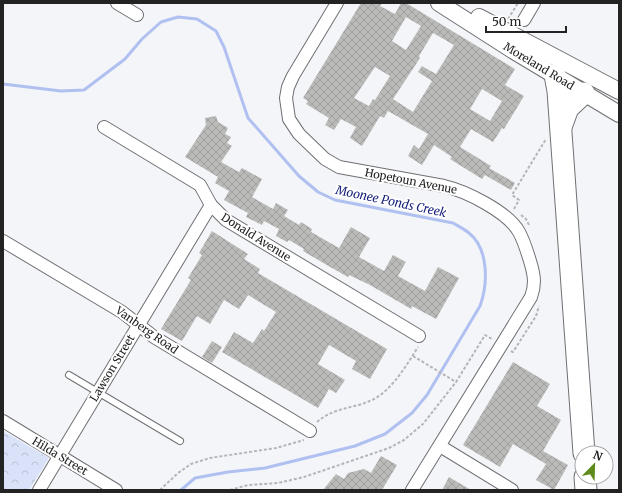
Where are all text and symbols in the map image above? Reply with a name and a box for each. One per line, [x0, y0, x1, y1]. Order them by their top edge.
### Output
scale bar [486, 8, 566, 34]
text: 50 m [492, 14, 521, 29]
street label: Moreland Road [501, 39, 577, 93]
street label: Hopetoun Avenue [364, 165, 459, 197]
water label: Moonee Ponds Creek [333, 182, 448, 220]
street label: Donald Avenue [219, 210, 294, 264]
street label: Vanberg Road [112, 303, 181, 357]
street label: Lawson Street [87, 331, 138, 404]
street label: Hilda Street [30, 434, 91, 478]
north arrow [574, 445, 614, 485]
text: N [591, 448, 605, 464]

